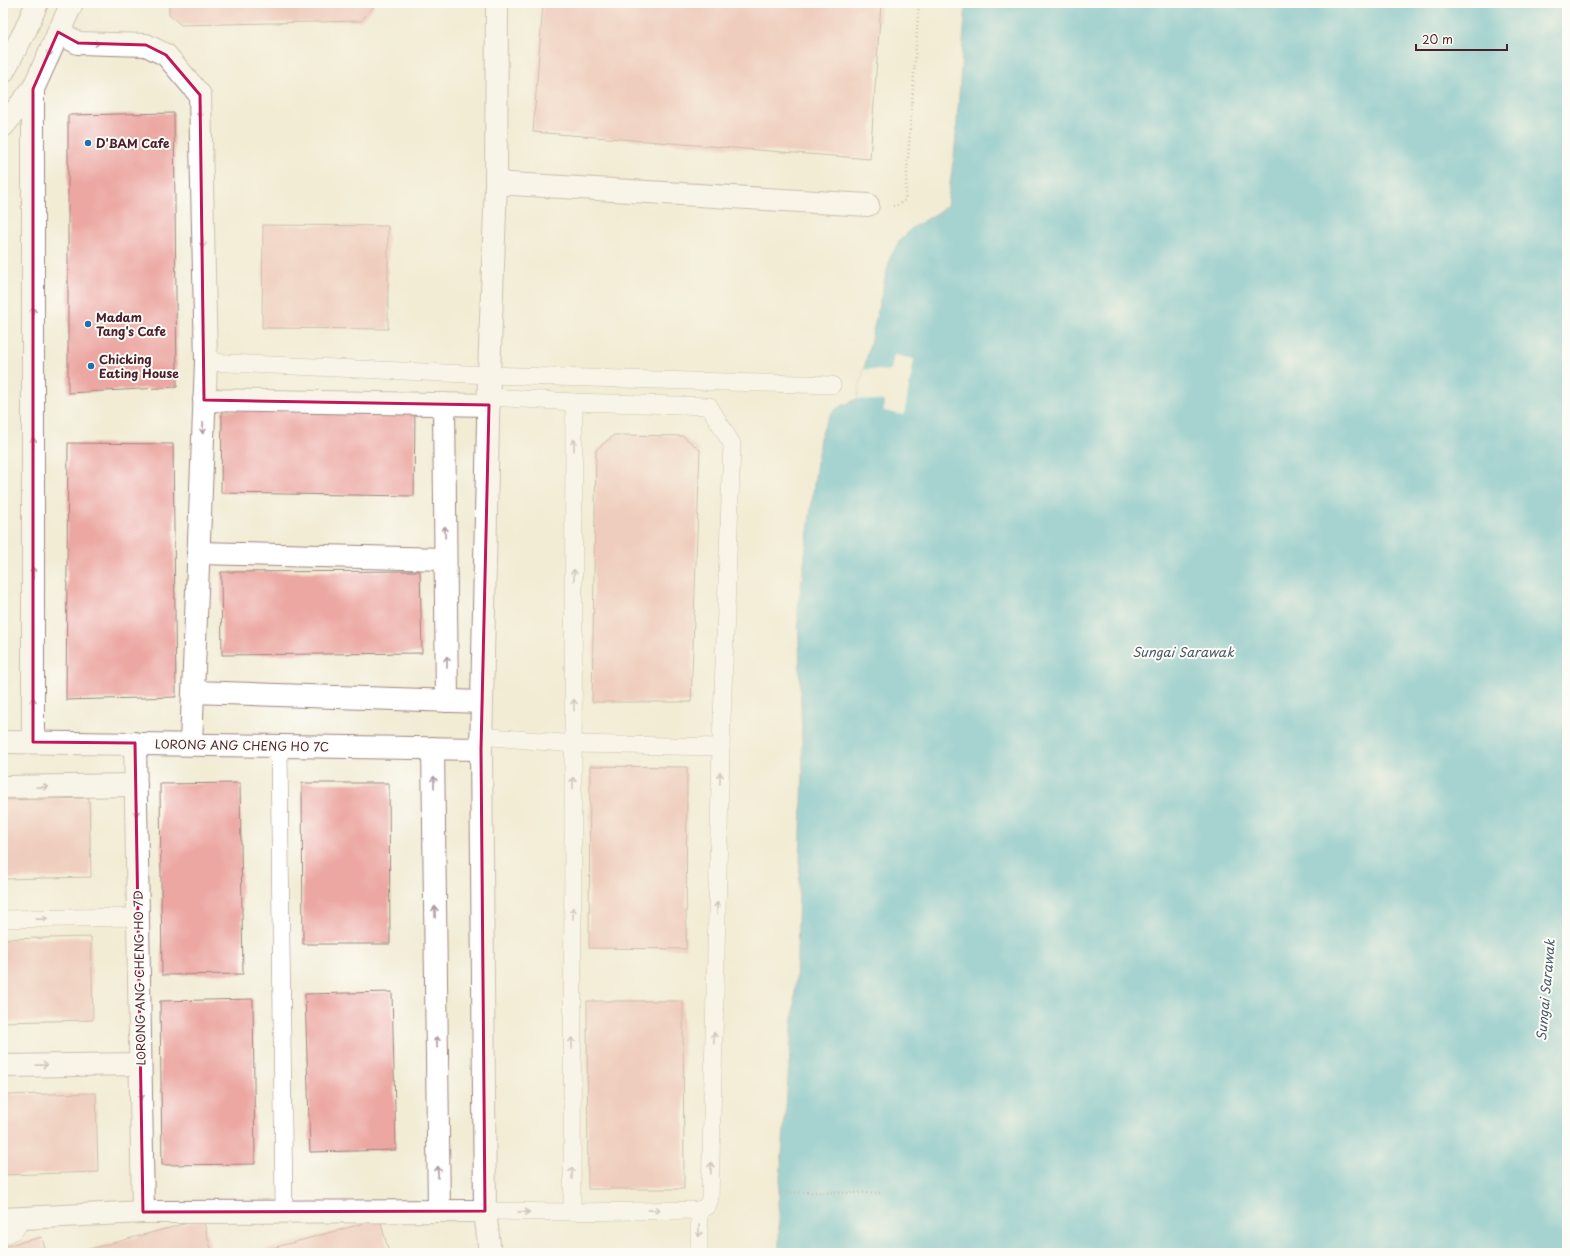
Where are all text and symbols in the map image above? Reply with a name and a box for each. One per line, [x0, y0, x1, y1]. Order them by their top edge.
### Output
scale bar [1416, 26, 1507, 52]
text: 20 m [1422, 30, 1453, 48]
one-way arrow [87, 39, 100, 47]
one-way arrow [45, 45, 53, 57]
one-way arrow [196, 105, 204, 118]
place label: D'BAM Cafe [96, 134, 170, 152]
marker: D'BAM Cafe [83, 138, 93, 148]
one-way arrow [199, 235, 207, 248]
one-way arrow [29, 307, 37, 320]
place label: Madam Tang's Cafe [96, 308, 166, 340]
marker: Madam Tang's Cafe [83, 319, 93, 329]
place label: Chicking Eating House [99, 350, 179, 382]
marker: Chicking Eating House [86, 361, 96, 371]
one-way arrow [200, 421, 207, 434]
one-way arrow [29, 437, 37, 450]
one-way arrow [570, 439, 578, 452]
one-way arrow [441, 526, 449, 539]
one-way arrow [29, 567, 37, 580]
one-way arrow [570, 569, 578, 582]
water label: Sungai Sarawak [1132, 642, 1234, 661]
one-way arrow [443, 656, 451, 669]
one-way arrow [29, 697, 37, 710]
one-way arrow [570, 699, 578, 712]
street label: LORONG ANG CHENG HO 7C [155, 734, 329, 756]
one-way arrow [716, 772, 724, 785]
one-way arrow [430, 776, 438, 789]
one-way arrow [569, 777, 577, 790]
one-way arrow [35, 783, 48, 791]
one-way arrow [132, 803, 140, 816]
street label: LORONG ANG CHENG HO 7D [128, 890, 150, 1066]
one-way arrow [713, 902, 721, 915]
one-way arrow [431, 906, 439, 919]
one-way arrow [569, 907, 577, 920]
one-way arrow [35, 915, 48, 922]
water label: Sungai Sarawak [1531, 938, 1559, 1042]
one-way arrow [710, 1032, 718, 1045]
one-way arrow [433, 1036, 441, 1049]
one-way arrow [568, 1037, 576, 1050]
one-way arrow [35, 1062, 48, 1069]
one-way arrow [137, 1087, 145, 1100]
one-way arrow [707, 1162, 715, 1175]
one-way arrow [434, 1166, 442, 1179]
one-way arrow [568, 1167, 576, 1180]
one-way arrow [647, 1207, 660, 1214]
one-way arrow [517, 1208, 530, 1215]
one-way arrow [695, 1224, 703, 1237]

